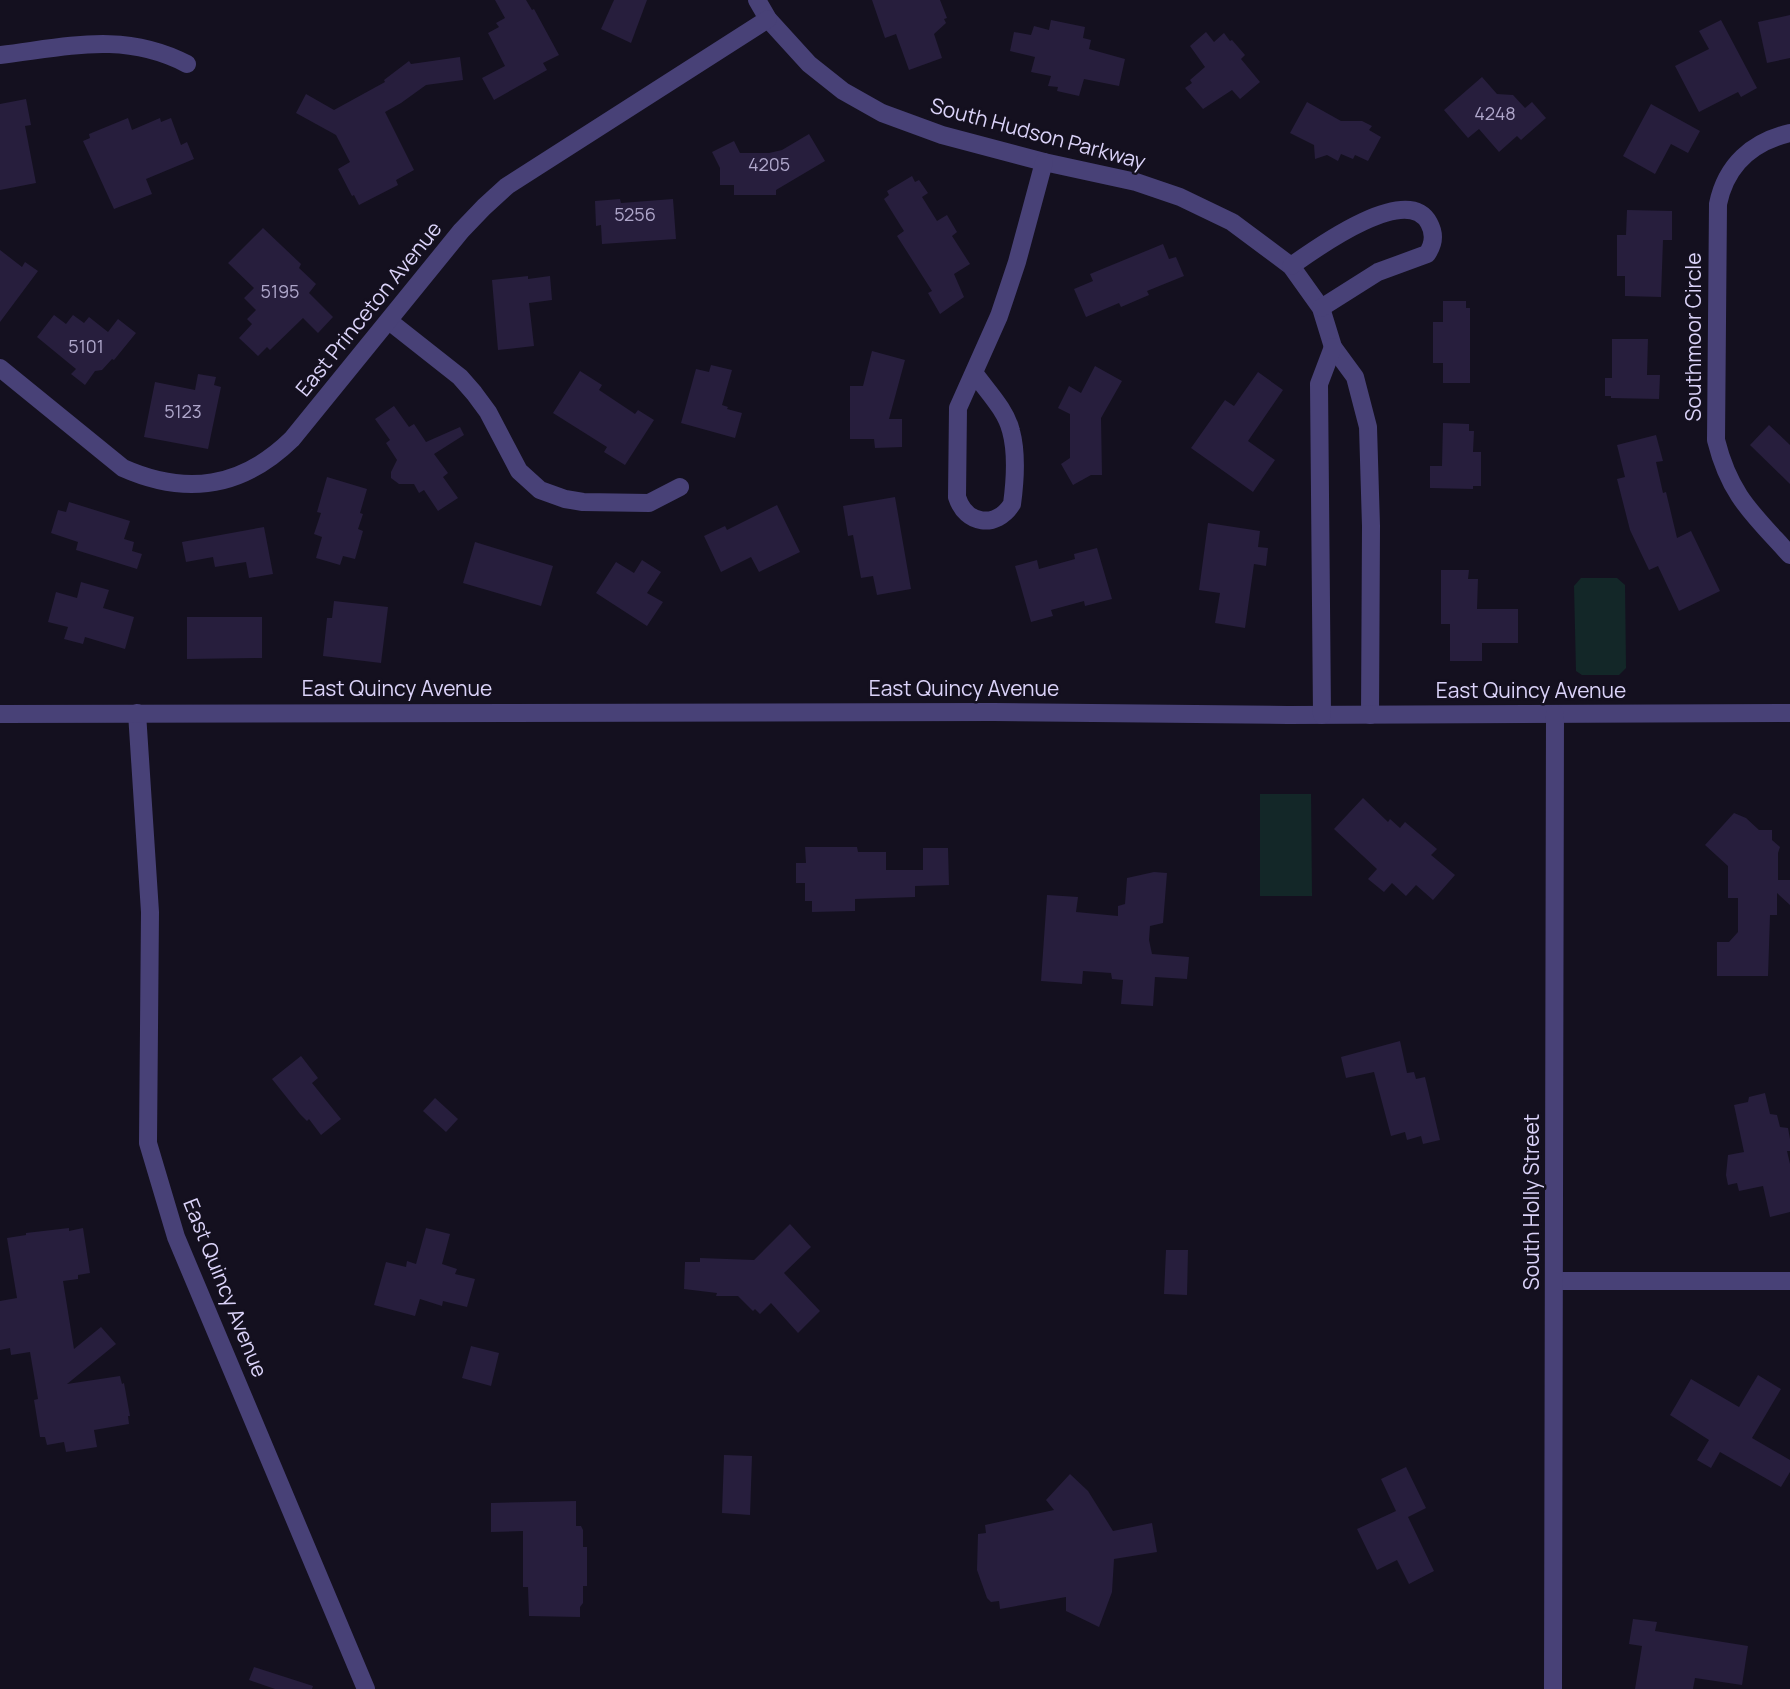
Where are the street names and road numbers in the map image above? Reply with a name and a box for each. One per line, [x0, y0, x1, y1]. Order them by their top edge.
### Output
street label: South Hudson Parkway [928, 91, 1149, 175]
street label: East Princeton Avenue [289, 215, 448, 402]
street label: Southmoor Circle [1679, 253, 1707, 421]
street label: East Quincy Avenue [302, 674, 492, 702]
street label: East Quincy Avenue [869, 674, 1059, 702]
street label: East Quincy Avenue [1436, 676, 1626, 704]
street label: South Holly Street [1517, 1114, 1545, 1290]
street label: East Quincy Avenue [177, 1194, 275, 1381]

